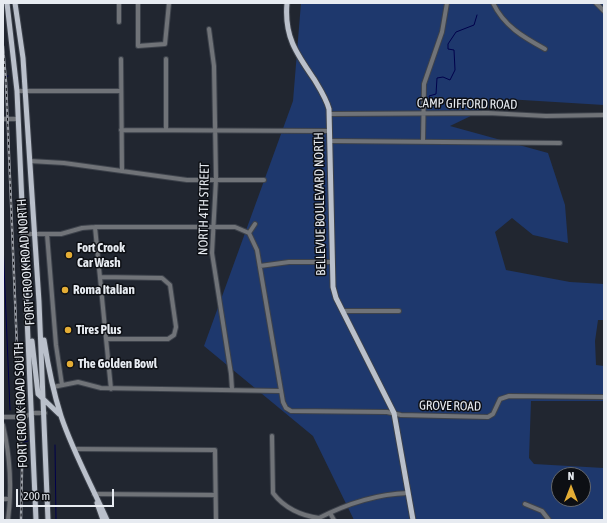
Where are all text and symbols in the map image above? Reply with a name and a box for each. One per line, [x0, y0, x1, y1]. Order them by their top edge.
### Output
street label: CAMP GIFFORD ROAD [417, 95, 517, 113]
street label: BELLEVUE BOULEVARD NORTH [311, 132, 329, 276]
street label: NORTH 4TH STREET [195, 163, 213, 255]
street label: FORT CROOK ROAD NORTH [14, 198, 38, 326]
place label: Fort Crook Car Wash [77, 240, 125, 271]
marker: Fort Crook Car Wash [64, 250, 74, 260]
place label: Roma Italian [73, 282, 135, 298]
marker: Roma Italian [60, 285, 70, 295]
place label: Tires Plus [76, 322, 121, 338]
marker: Tires Plus [63, 325, 73, 335]
street label: FORT CROOK ROAD SOUTH [11, 342, 31, 468]
place label: The Golden Bowl [78, 356, 157, 372]
marker: The Golden Bowl [65, 359, 75, 369]
street label: GROVE ROAD [419, 398, 481, 414]
north arrow [551, 467, 591, 507]
text: N [568, 470, 574, 482]
scale bar [18, 481, 116, 507]
text: 200 m [23, 489, 50, 503]

